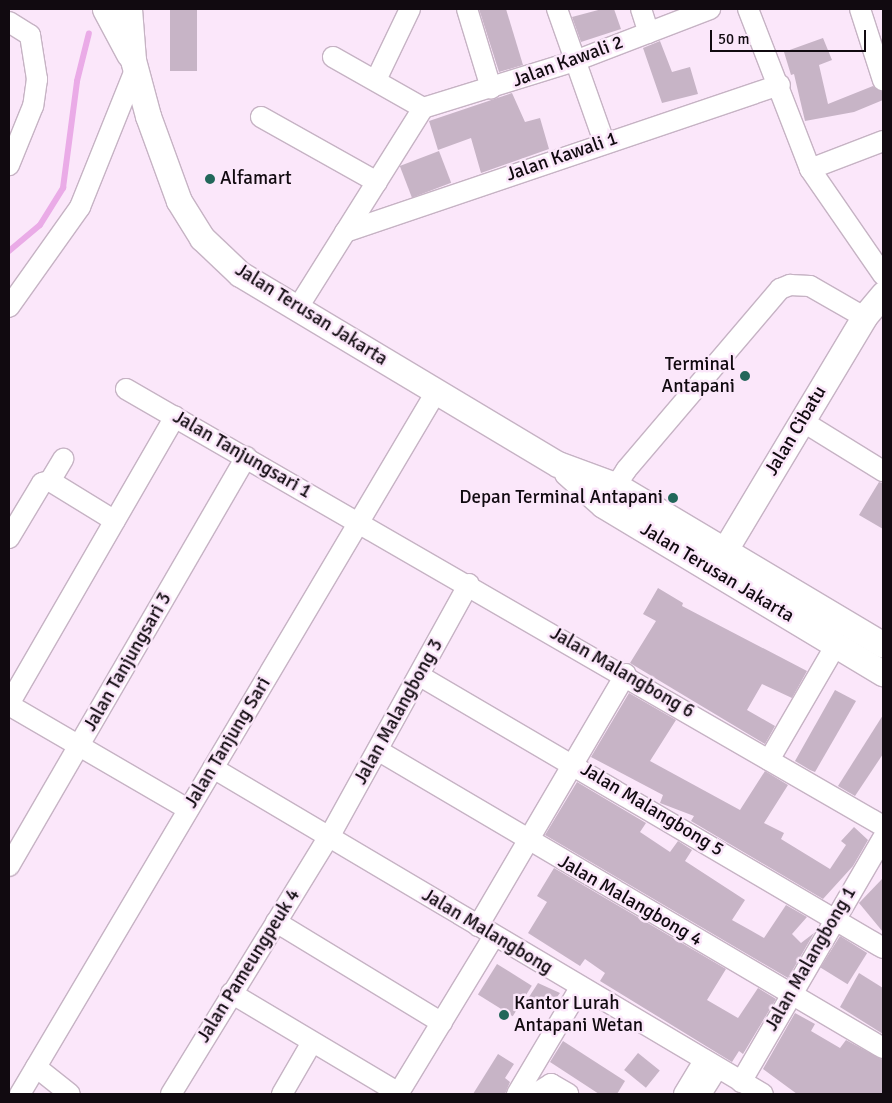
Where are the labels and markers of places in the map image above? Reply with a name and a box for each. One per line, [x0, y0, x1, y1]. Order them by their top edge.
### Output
place label: Alfamart [220, 168, 292, 190]
marker: Alfamart [204, 173, 216, 185]
place label: Terminal Antapani [662, 354, 735, 398]
marker: Terminal Antapani [739, 370, 751, 382]
place label: Depan Terminal Antapani [459, 487, 663, 509]
marker: Depan Terminal Antapani [667, 492, 679, 504]
place label: Kantor Lurah Antapani Wetan [514, 993, 643, 1037]
marker: Kantor Lurah Antapani Wetan [498, 1009, 510, 1021]

